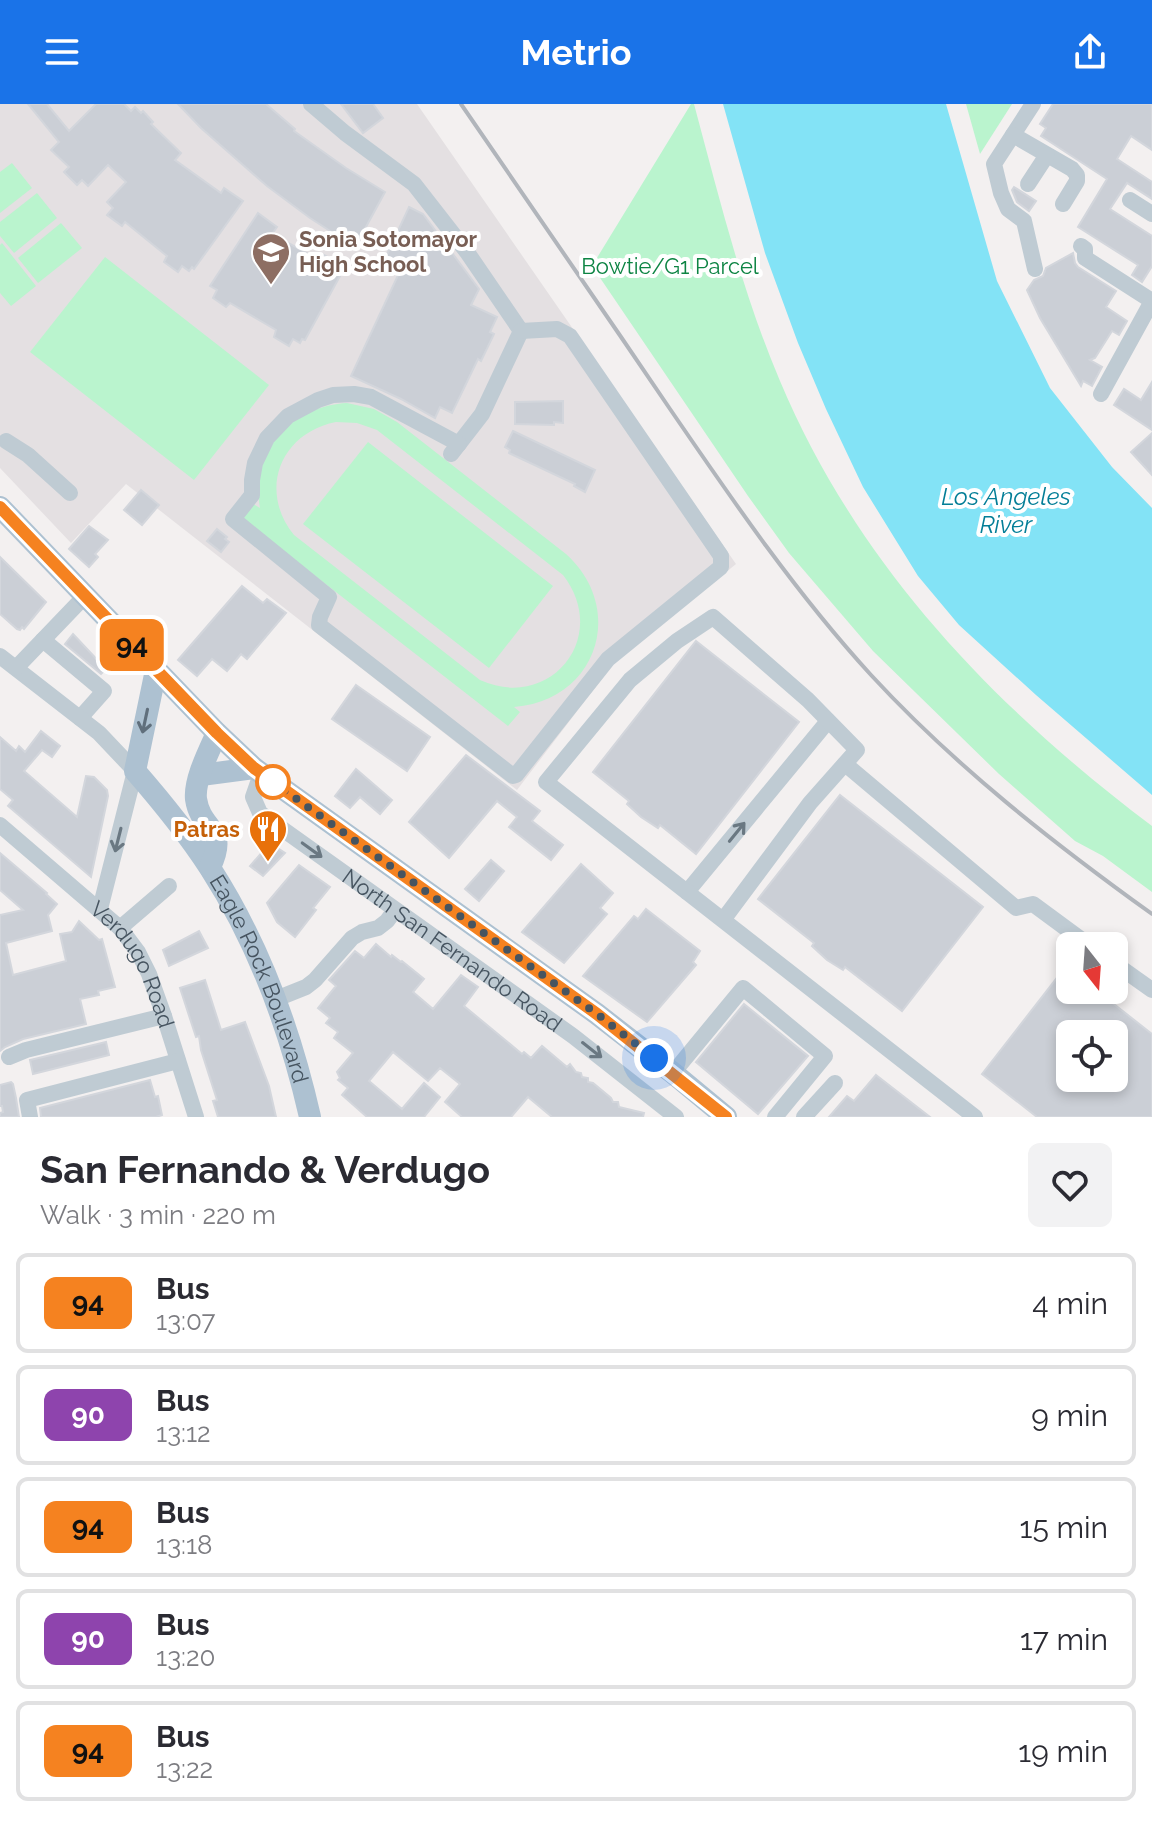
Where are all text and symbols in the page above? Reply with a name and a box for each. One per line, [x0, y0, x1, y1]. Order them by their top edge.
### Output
icon: menu [40, 30, 84, 74]
icon: share [1068, 30, 1112, 74]
text: Metrio [521, 31, 631, 73]
place label: Sonia Sotomayor High School [299, 226, 478, 277]
school or university icon: Sonia Sotomayor High School [250, 231, 292, 286]
park label: Bowtie/G1 Parcel [581, 253, 759, 279]
water label: Los Angeles River [941, 482, 1071, 539]
line badge: 94 [96, 619, 168, 671]
text: 94 [116, 628, 148, 661]
one-way arrow [137, 707, 152, 733]
unlabelled marker [256, 765, 290, 799]
restaurant icon: Patras [247, 808, 289, 863]
place label: Patras [174, 816, 240, 842]
one-way arrow [728, 822, 746, 843]
one-way arrow [109, 827, 124, 853]
one-way arrow [301, 841, 322, 858]
street label: North San Fernando Road [338, 863, 567, 1037]
street label: Eagle Rock Boulevard [204, 870, 314, 1086]
street label: Verdugo Road [85, 895, 180, 1031]
north arrow [1056, 932, 1128, 1004]
map controls [1056, 932, 1128, 1092]
button: locate [1056, 1020, 1128, 1092]
your location [634, 1038, 674, 1078]
one-way arrow [581, 1042, 602, 1059]
button: heart [1028, 1143, 1112, 1227]
text: San Fernando & Verdugo [40, 1147, 490, 1192]
text: Walk · 3 min · 220 m [40, 1200, 276, 1230]
text: Bus [156, 1271, 210, 1306]
text: 94 [72, 1286, 104, 1319]
text: 4 min [1032, 1286, 1108, 1321]
text: 13:07 [156, 1306, 216, 1336]
text: Bus [156, 1383, 210, 1418]
text: 90 [71, 1398, 105, 1431]
text: 9 min [1031, 1398, 1108, 1433]
text: 13:12 [156, 1418, 211, 1448]
text: Bus [156, 1495, 210, 1530]
text: 94 [72, 1510, 104, 1543]
text: 15 min [1020, 1510, 1108, 1545]
text: 13:18 [156, 1530, 212, 1560]
text: Bus [156, 1607, 210, 1642]
text: 90 [71, 1622, 105, 1655]
text: 17 min [1020, 1622, 1108, 1657]
text: 13:20 [156, 1642, 215, 1672]
text: Bus [156, 1719, 210, 1754]
text: 94 [72, 1734, 104, 1767]
text: 19 min [1018, 1734, 1108, 1769]
text: 13:22 [156, 1754, 213, 1784]

